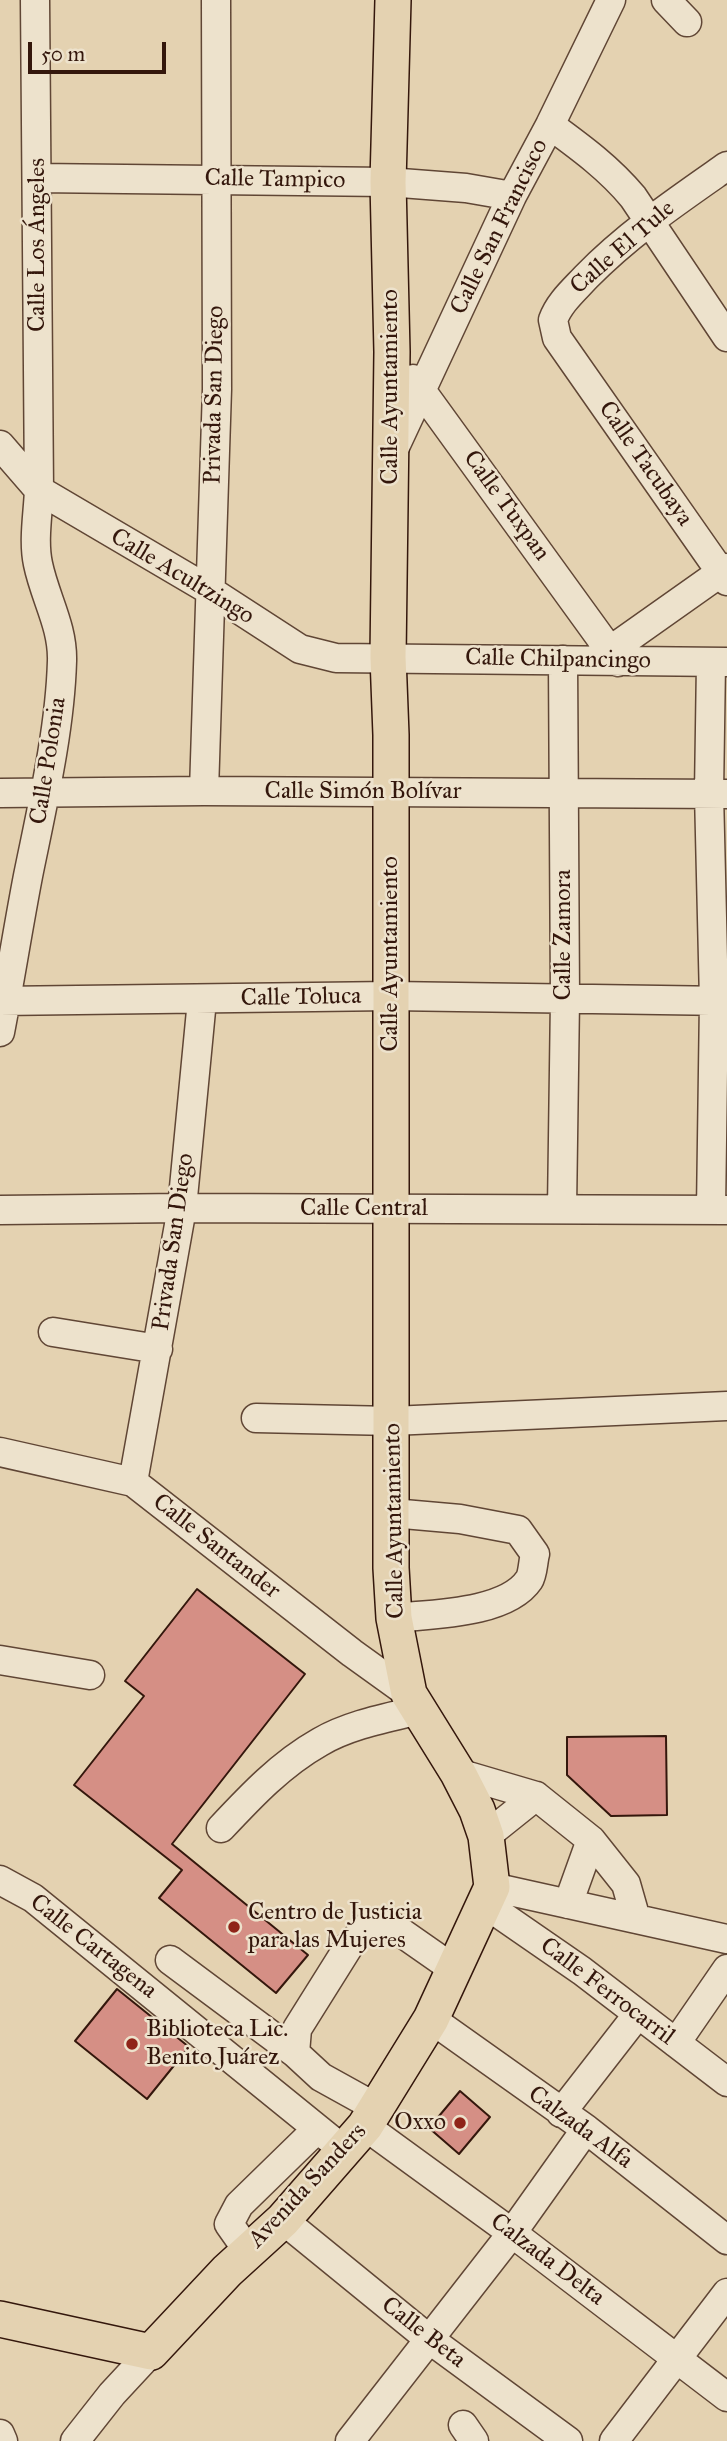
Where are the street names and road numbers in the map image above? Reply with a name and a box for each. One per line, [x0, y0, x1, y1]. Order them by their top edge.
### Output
street label: Calle San Francisco [445, 135, 555, 319]
street label: Calle Los Ángeles [24, 158, 52, 332]
street label: Calle Tampico [204, 164, 346, 196]
street label: Calle El Tule [565, 195, 681, 301]
street label: Calle Ayuntamiento [377, 289, 405, 485]
street label: Privada San Diego [199, 305, 231, 485]
street label: Calle Tacubaya [592, 396, 698, 532]
street label: Calle Tuxpan [456, 445, 556, 567]
street label: Calle Acultzingo [105, 523, 259, 631]
street label: Calle Chilpancingo [465, 644, 651, 676]
street label: Calle Polonia [25, 695, 73, 827]
street label: Calle Simón Bolívar [265, 778, 461, 806]
street label: Calle Ayuntamiento [377, 856, 405, 1052]
street label: Calle Zamora [550, 869, 578, 1001]
street label: Calle Toluca [240, 983, 362, 1013]
street label: Privada San Diego [147, 1151, 201, 1333]
street label: Calle Central [300, 1195, 428, 1223]
street label: Calle Ayuntamiento [379, 1423, 411, 1619]
street label: Calle Santander [146, 1488, 286, 1606]
street label: Calle Cartagena [24, 1889, 162, 2005]
street label: Calle Ferrocarril [534, 1932, 680, 2052]
street label: Calzada Alfa [522, 2080, 638, 2176]
street label: Avenida Sanders [243, 2118, 373, 2254]
street label: Calzada Delta [484, 2208, 610, 2312]
street label: Calle Beta [375, 2291, 471, 2375]

